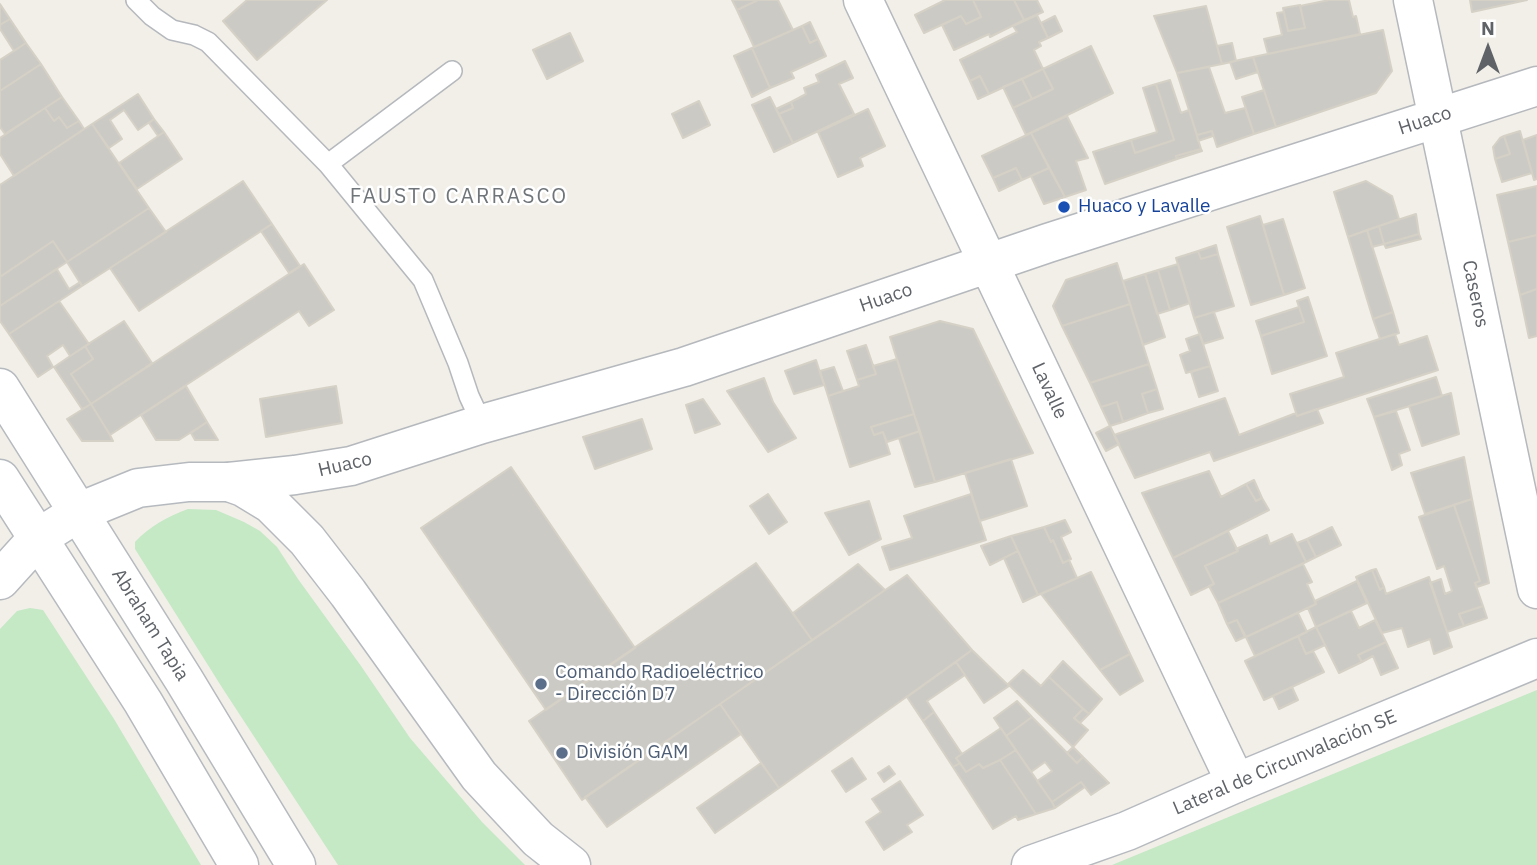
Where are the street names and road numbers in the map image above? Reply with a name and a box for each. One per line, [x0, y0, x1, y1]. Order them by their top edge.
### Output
street label: Huaco [1396, 102, 1454, 140]
street label: Caseros [1457, 258, 1493, 330]
street label: Huaco [857, 278, 915, 318]
street label: Lavalle [1026, 359, 1072, 423]
street label: Huaco [316, 448, 374, 482]
street label: Abraham Tapia [106, 565, 194, 685]
street label: Lateral de Circunvalación SE [1170, 705, 1400, 821]

